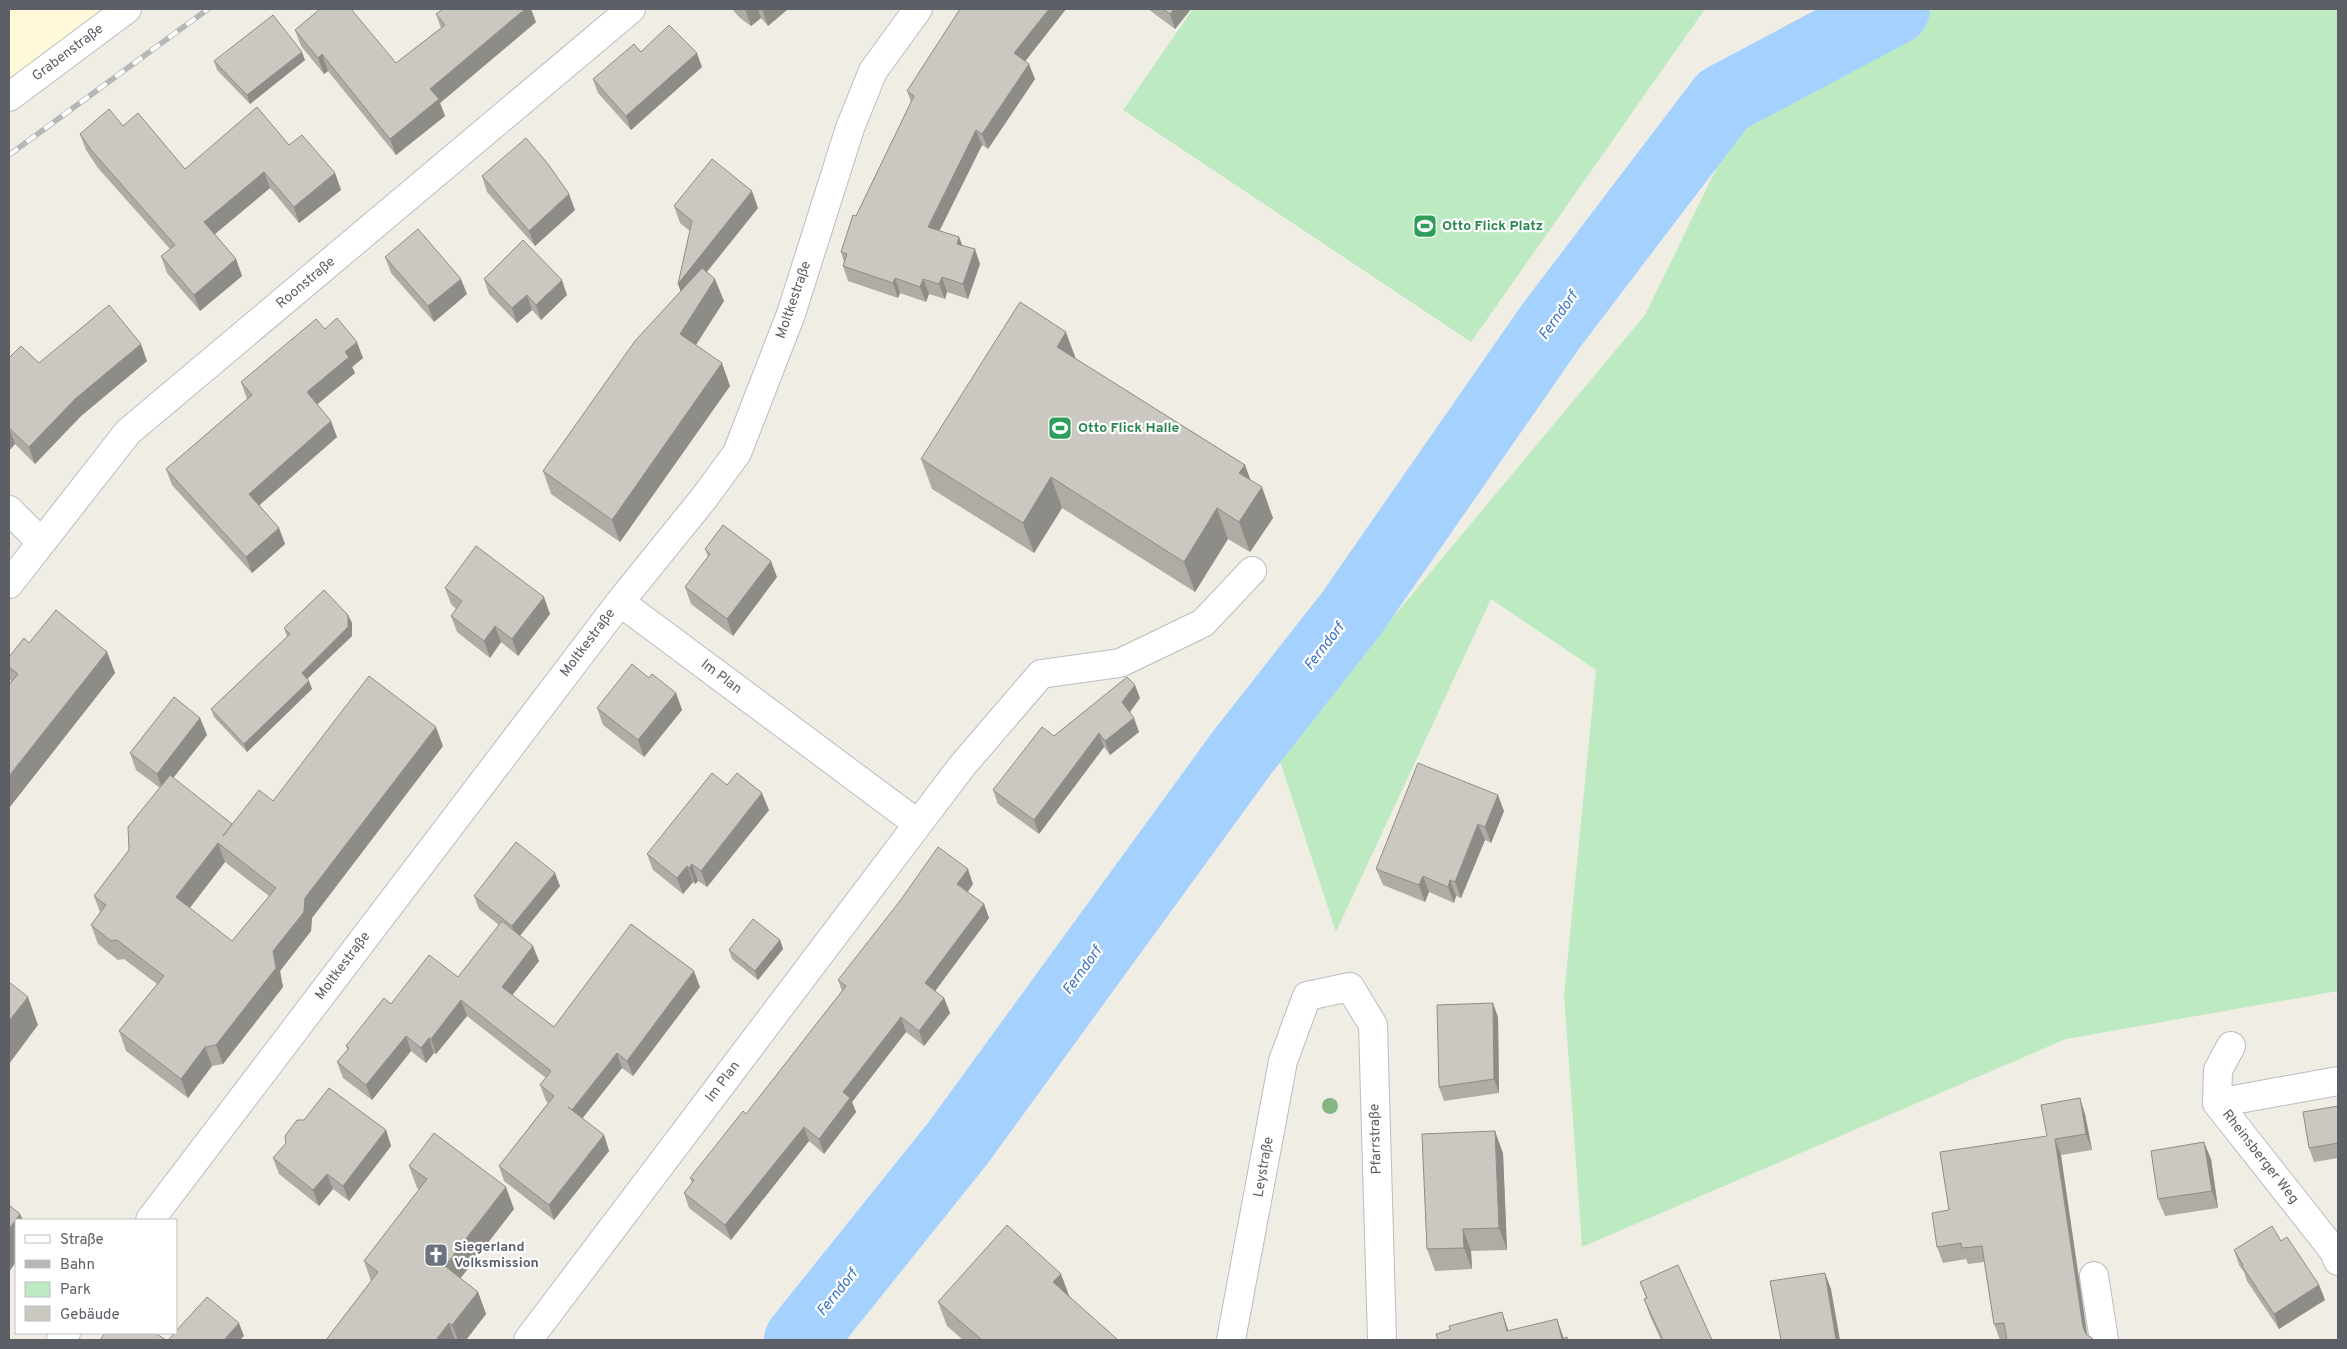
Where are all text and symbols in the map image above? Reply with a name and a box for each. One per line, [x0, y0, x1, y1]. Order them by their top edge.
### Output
street label: Grabenstraße [29, 21, 107, 85]
sports icon: Otto Flick Platz [1412, 213, 1438, 239]
place label: Otto Flick Platz [1442, 218, 1543, 235]
street label: Roonstraße [273, 253, 339, 313]
street label: Moltkestraße [773, 259, 815, 341]
water label: Ferndorf [1535, 286, 1584, 344]
sports icon: Otto Flick Halle [1047, 415, 1073, 441]
place label: Otto Flick Halle [1078, 420, 1180, 437]
street label: Moltkestraße [557, 605, 619, 681]
water label: Ferndorf [1301, 618, 1351, 675]
street label: Im Plan [697, 656, 745, 698]
street label: Moltkestraße [312, 928, 374, 1004]
water label: Ferndorf [1059, 941, 1108, 999]
street label: Im Plan [702, 1058, 744, 1106]
street label: Pfarrstraße [1366, 1103, 1386, 1175]
street label: Rheinsberger Weg [2218, 1106, 2302, 1208]
street label: Leystraße [1250, 1135, 1278, 1199]
legend [15, 1219, 178, 1334]
text: Straße [60, 1231, 104, 1250]
place label: Siegerland Volksmission [454, 1239, 539, 1272]
church icon: Siegerland Volksmission [423, 1242, 449, 1268]
text: Bahn [60, 1256, 95, 1275]
water label: Ferndorf [813, 1264, 864, 1320]
text: Park [60, 1281, 91, 1300]
text: Gebäude [60, 1306, 120, 1325]

